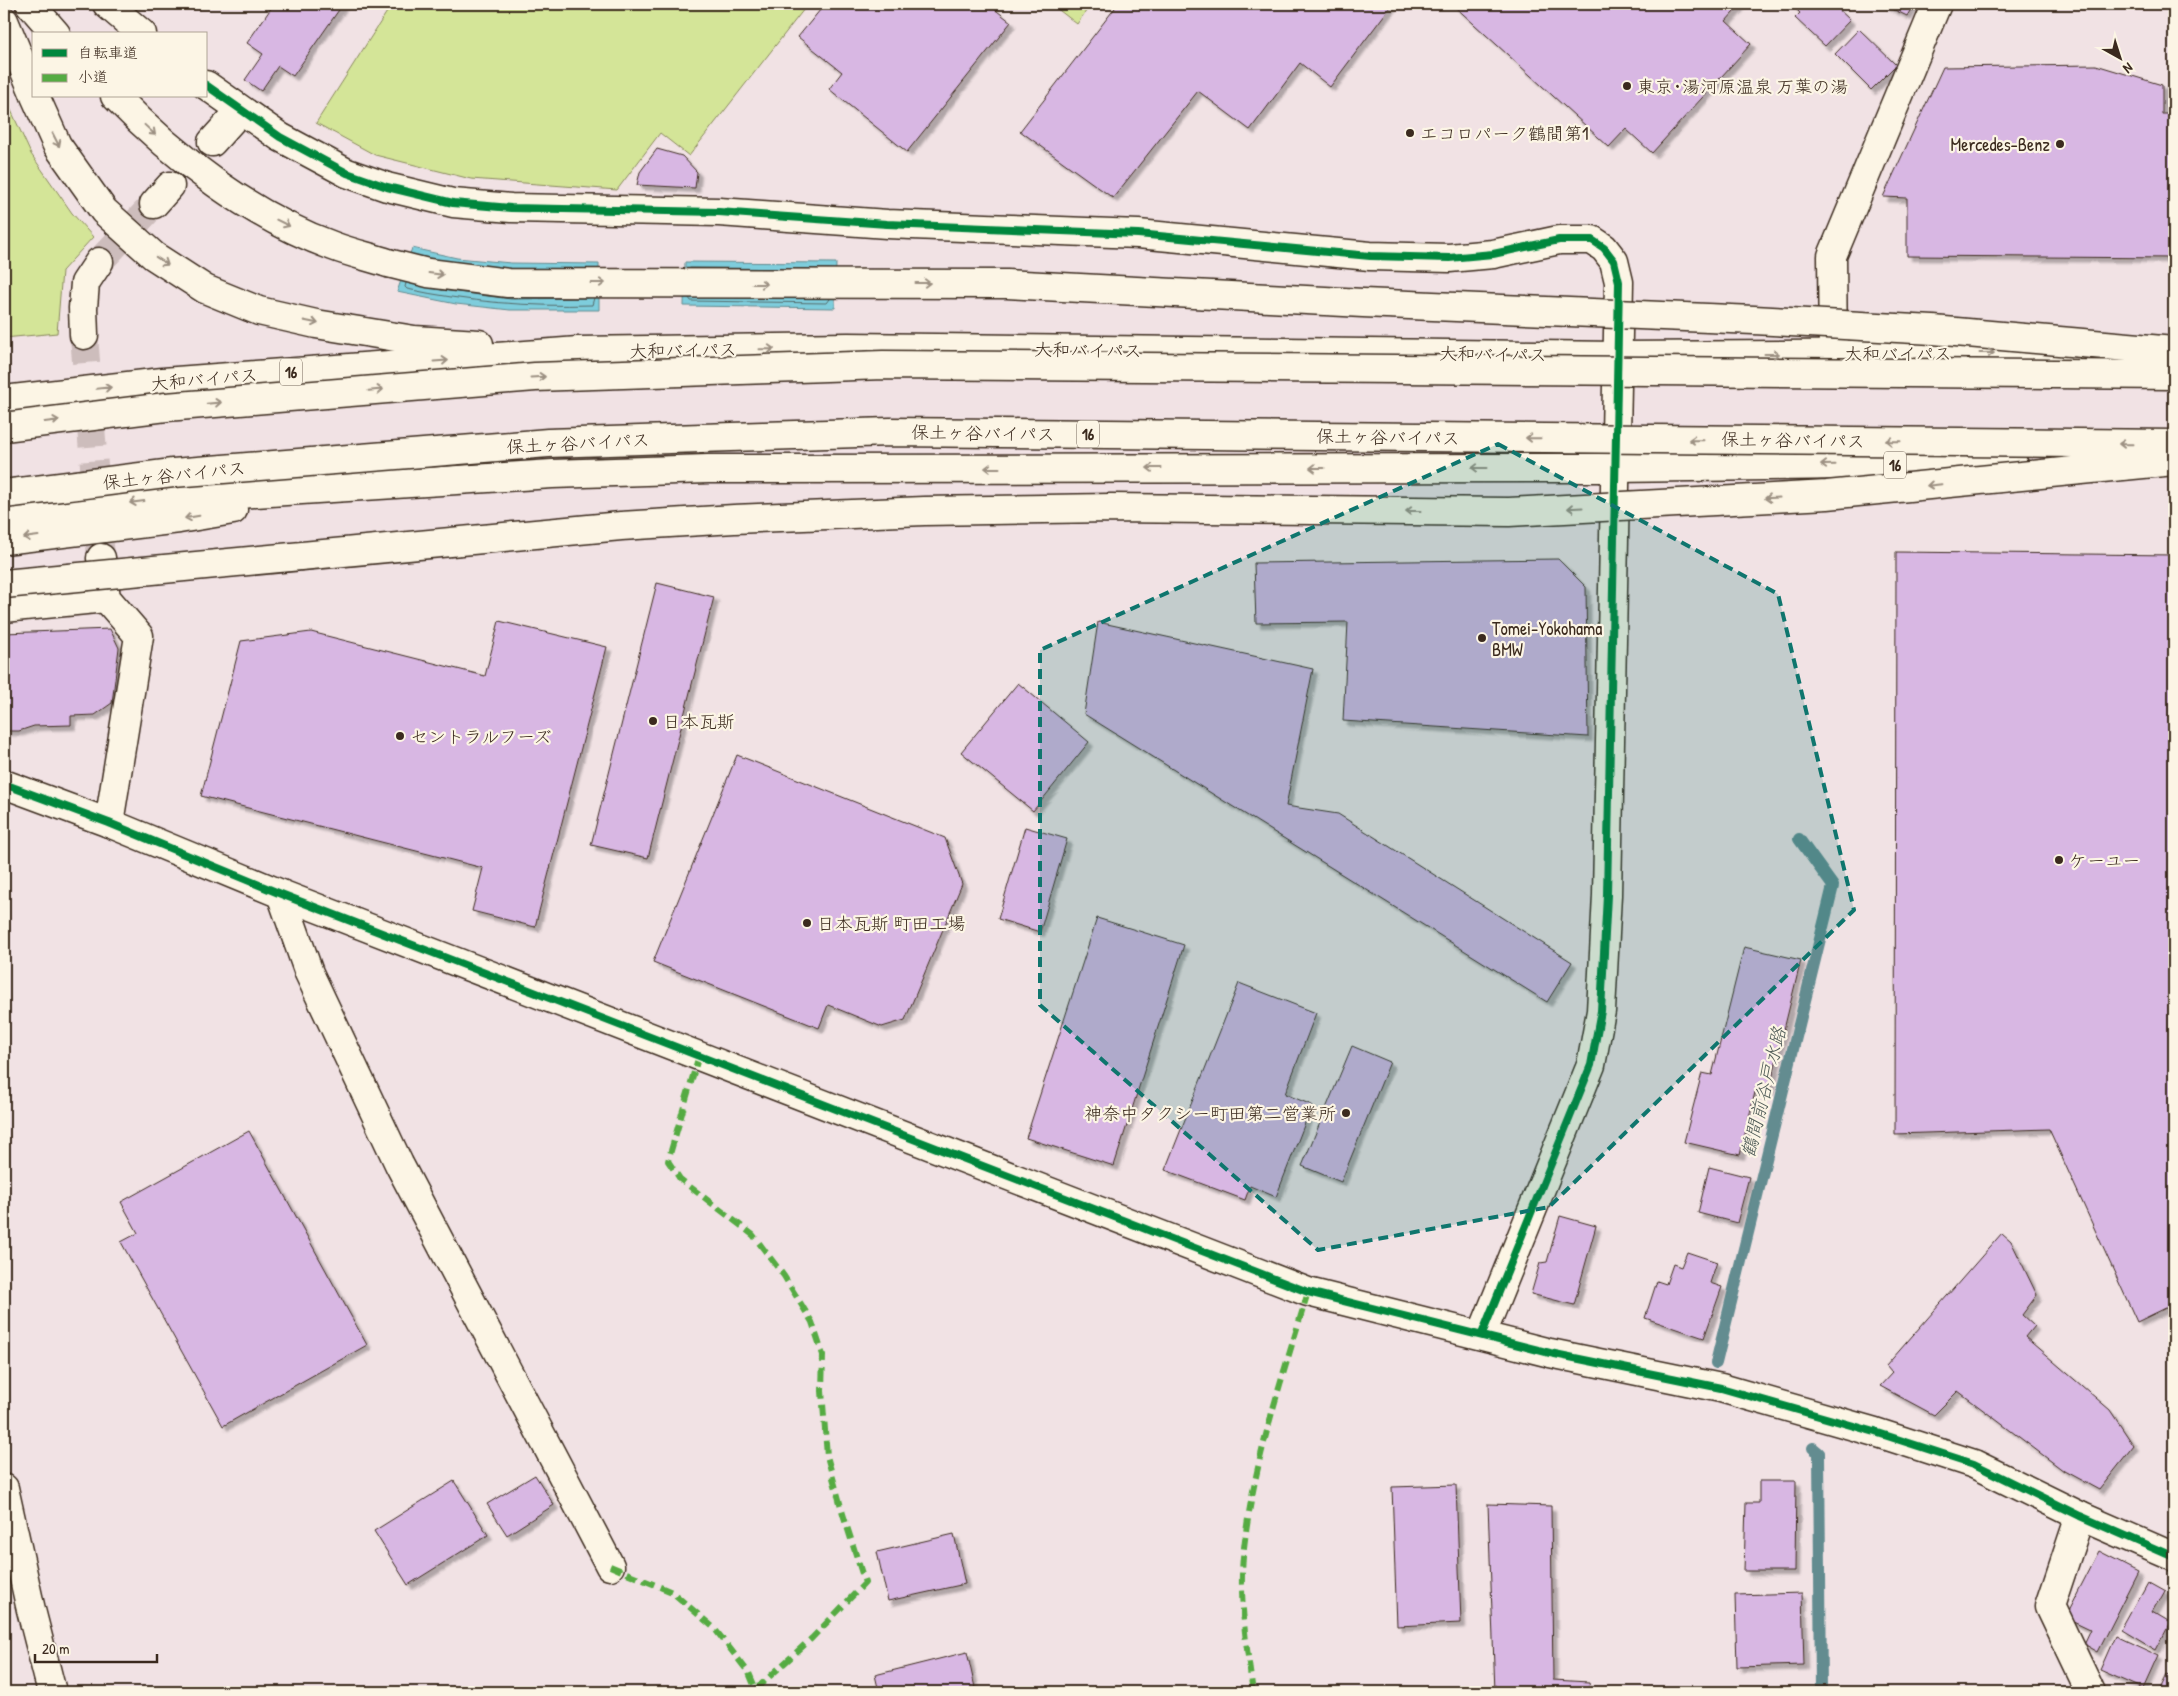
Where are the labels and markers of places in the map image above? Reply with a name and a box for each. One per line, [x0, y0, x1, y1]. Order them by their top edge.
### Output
place label: 東京･湯河原温泉 万葉の湯 [1637, 74, 1848, 99]
marker: 東京･湯河原温泉 万葉の湯 [1621, 80, 1633, 92]
place label: エコロパーク鶴間第1 [1420, 121, 1589, 146]
marker: エコロパーク鶴間第1 [1404, 127, 1416, 139]
place label: Mercedes-Benz [1951, 132, 2050, 157]
marker: Mercedes-Benz [2054, 138, 2066, 150]
place label: Tomei-Yokohama BMW [1492, 616, 1602, 662]
marker: Tomei-Yokohama BMW [1476, 632, 1488, 644]
place label: 日本瓦斯 [663, 709, 735, 734]
marker: 日本瓦斯 [647, 715, 659, 727]
place label: セントラルフーズ [410, 724, 551, 749]
marker: セントラルフーズ [394, 730, 406, 742]
place label: ケーユー [2069, 848, 2140, 873]
marker: ケーユー [2053, 854, 2065, 866]
place label: 日本瓦斯 町田工場 [817, 911, 965, 936]
marker: 日本瓦斯 町田工場 [801, 917, 813, 929]
place label: 神奈中タクシー町田第二営業所 [1084, 1101, 1336, 1126]
marker: 神奈中タクシー町田第二営業所 [1340, 1107, 1352, 1119]

